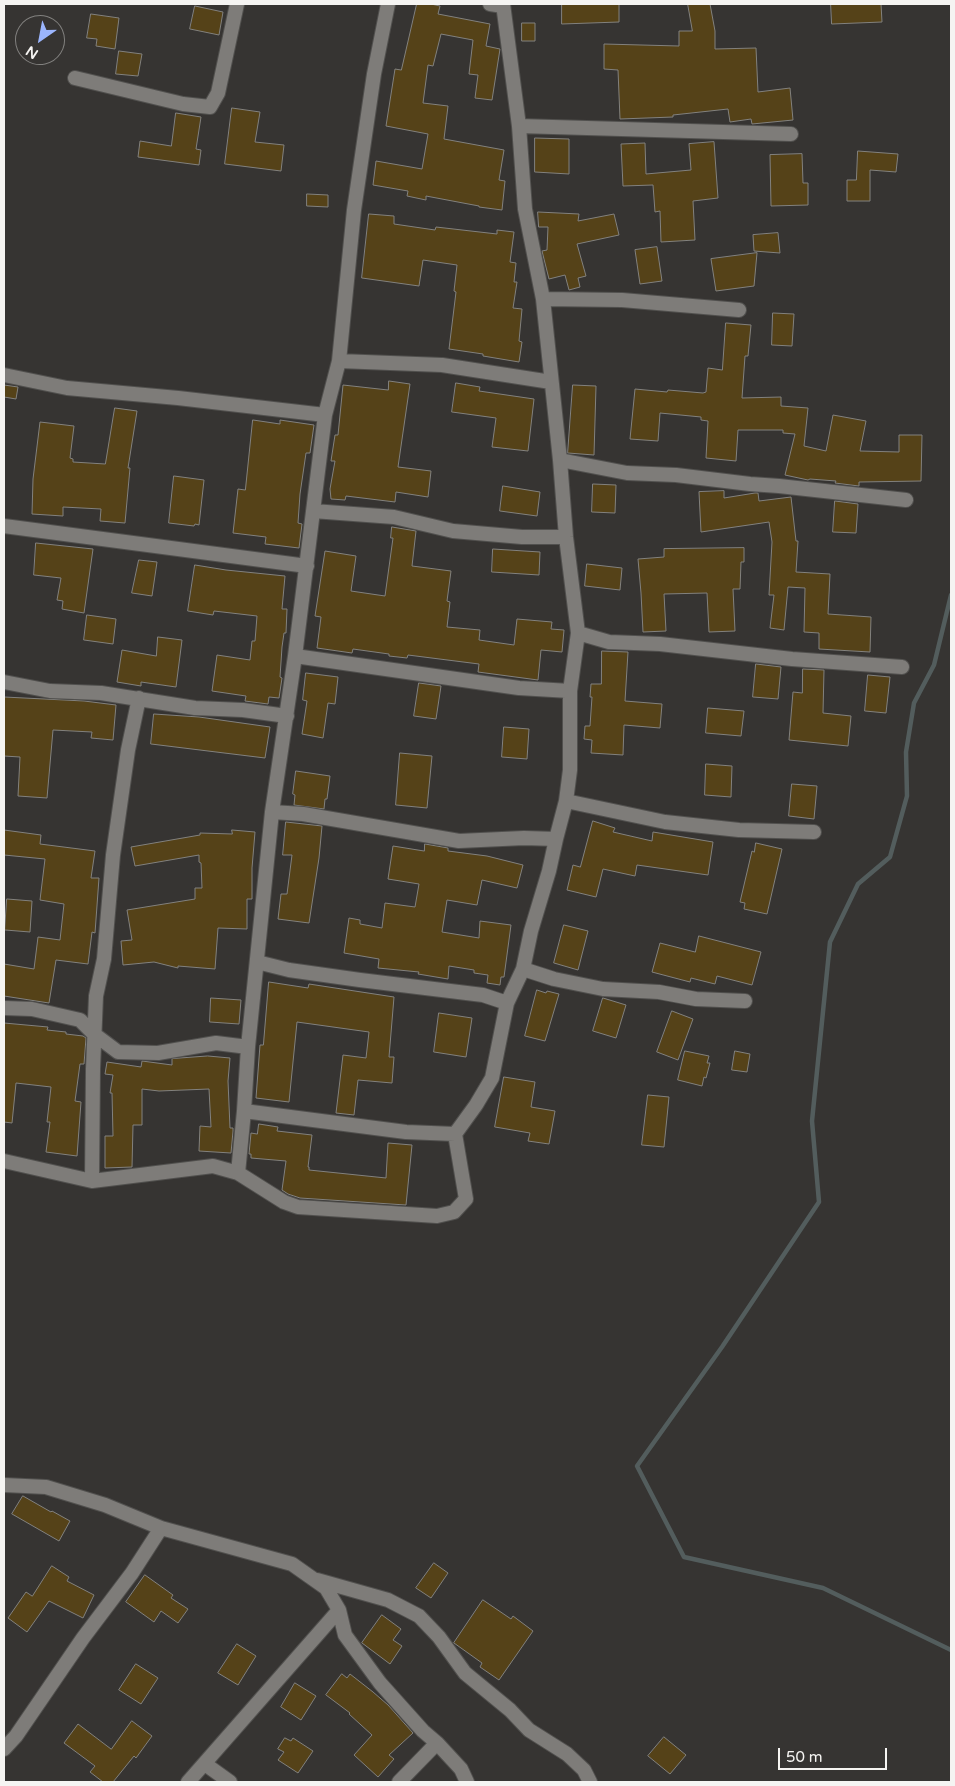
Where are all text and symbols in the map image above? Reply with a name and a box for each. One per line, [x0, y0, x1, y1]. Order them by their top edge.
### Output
north arrow [15, 15, 65, 65]
text: N [23, 42, 41, 62]
scale bar [780, 1738, 889, 1770]
text: 50 m [786, 1748, 823, 1766]

